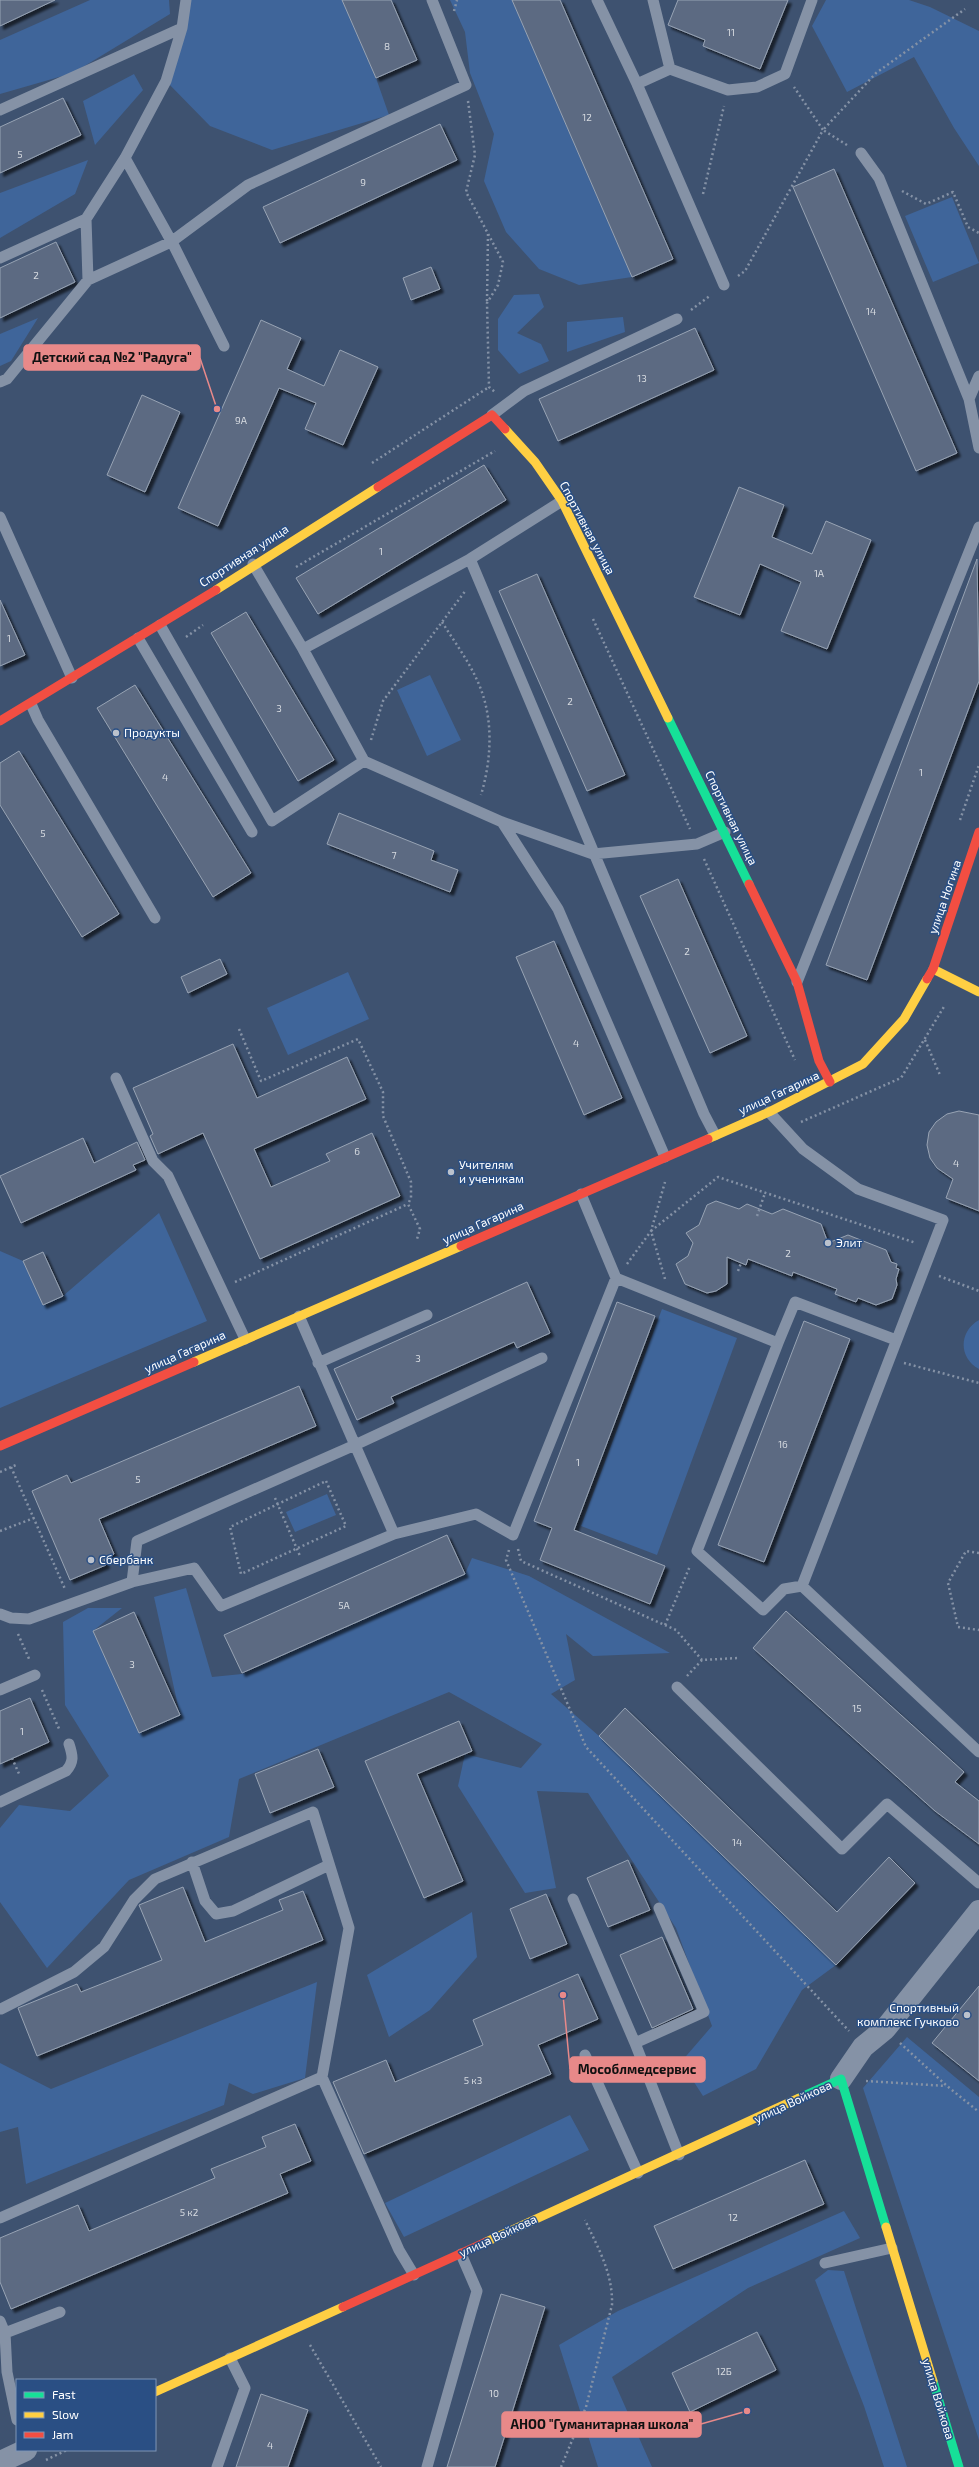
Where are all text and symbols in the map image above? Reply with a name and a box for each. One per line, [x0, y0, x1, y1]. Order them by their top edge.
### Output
house number: 11 [727, 26, 735, 38]
house number: 8 [384, 40, 390, 52]
house number: 12 [582, 111, 592, 123]
house number: 5 [17, 148, 23, 160]
house number: 9 [360, 176, 366, 188]
house number: 2 [33, 269, 39, 281]
house number: 14 [866, 305, 876, 317]
callout: Детский сад №2 "Радуга" [24, 345, 200, 370]
text: Детский сад №2 "Радуга" [32, 349, 192, 365]
house number: 13 [637, 372, 647, 384]
house number: 9А [235, 414, 248, 426]
street label: Спортивная улица [557, 479, 618, 577]
street label: Спортивная улица [196, 521, 291, 590]
house number: 1 [379, 545, 383, 557]
house number: 1А [814, 567, 825, 579]
house number: 1 [7, 632, 11, 644]
house number: 2 [567, 695, 573, 707]
house number: 3 [276, 702, 282, 714]
place label: Продукты [124, 725, 180, 740]
marker: Продукты [111, 728, 121, 738]
house number: 1 [919, 766, 923, 778]
street label: Спортивная улица [702, 768, 761, 868]
house number: 4 [162, 771, 168, 783]
house number: 5 [40, 827, 46, 839]
house number: 7 [391, 849, 397, 861]
street label: улица Ногина [925, 858, 964, 936]
house number: 2 [684, 945, 690, 957]
house number: 4 [573, 1037, 579, 1049]
street label: улица Гагарина [736, 1067, 822, 1118]
house number: 6 [354, 1145, 360, 1157]
place label: Учителям и ученикам [459, 1157, 524, 1186]
house number: 4 [953, 1157, 959, 1169]
marker: Учителям и ученикам [446, 1167, 456, 1177]
street label: улица Гагарина [440, 1198, 526, 1247]
place label: Элит [836, 1235, 863, 1249]
marker: Элит [823, 1238, 833, 1248]
house number: 2 [785, 1247, 791, 1259]
street label: улица Гагарина [142, 1327, 228, 1376]
house number: 3 [415, 1352, 421, 1364]
house number: 16 [778, 1438, 788, 1450]
house number: 1 [576, 1456, 580, 1468]
house number: 5 [135, 1473, 141, 1485]
place label: Сбербанк [99, 1552, 154, 1566]
marker: Сбербанк [86, 1555, 96, 1565]
house number: 5А [338, 1599, 351, 1611]
house number: 3 [129, 1658, 135, 1670]
house number: 15 [852, 1702, 862, 1714]
house number: 1 [20, 1725, 24, 1737]
house number: 14 [732, 1836, 742, 1848]
place label: Спортивный комплекс Гучково [857, 2000, 959, 2029]
marker: Спортивный комплекс Гучково [962, 2010, 972, 2020]
callout: Мособлмедсервис [570, 2057, 705, 2082]
text: Мособлмедсервис [578, 2061, 697, 2077]
house number: 5 к3 [464, 2074, 482, 2086]
street label: улица Войкова [752, 2077, 834, 2126]
house number: 5 к2 [180, 2206, 199, 2218]
street label: улица Войкова [457, 2211, 539, 2260]
house number: 12 [728, 2211, 738, 2223]
street label: улица Войкова [919, 2356, 958, 2441]
house number: 12Б [716, 2365, 732, 2377]
legend [16, 2379, 156, 2451]
text: Fast [52, 2387, 76, 2401]
house number: 10 [489, 2387, 499, 2399]
text: Slow [52, 2407, 79, 2421]
callout: АНОО "Гуманитарная школа" [502, 2412, 701, 2437]
text: АНОО "Гуманитарная школа" [511, 2416, 694, 2432]
text: Jam [52, 2427, 73, 2441]
house number: 4 [267, 2439, 273, 2451]

